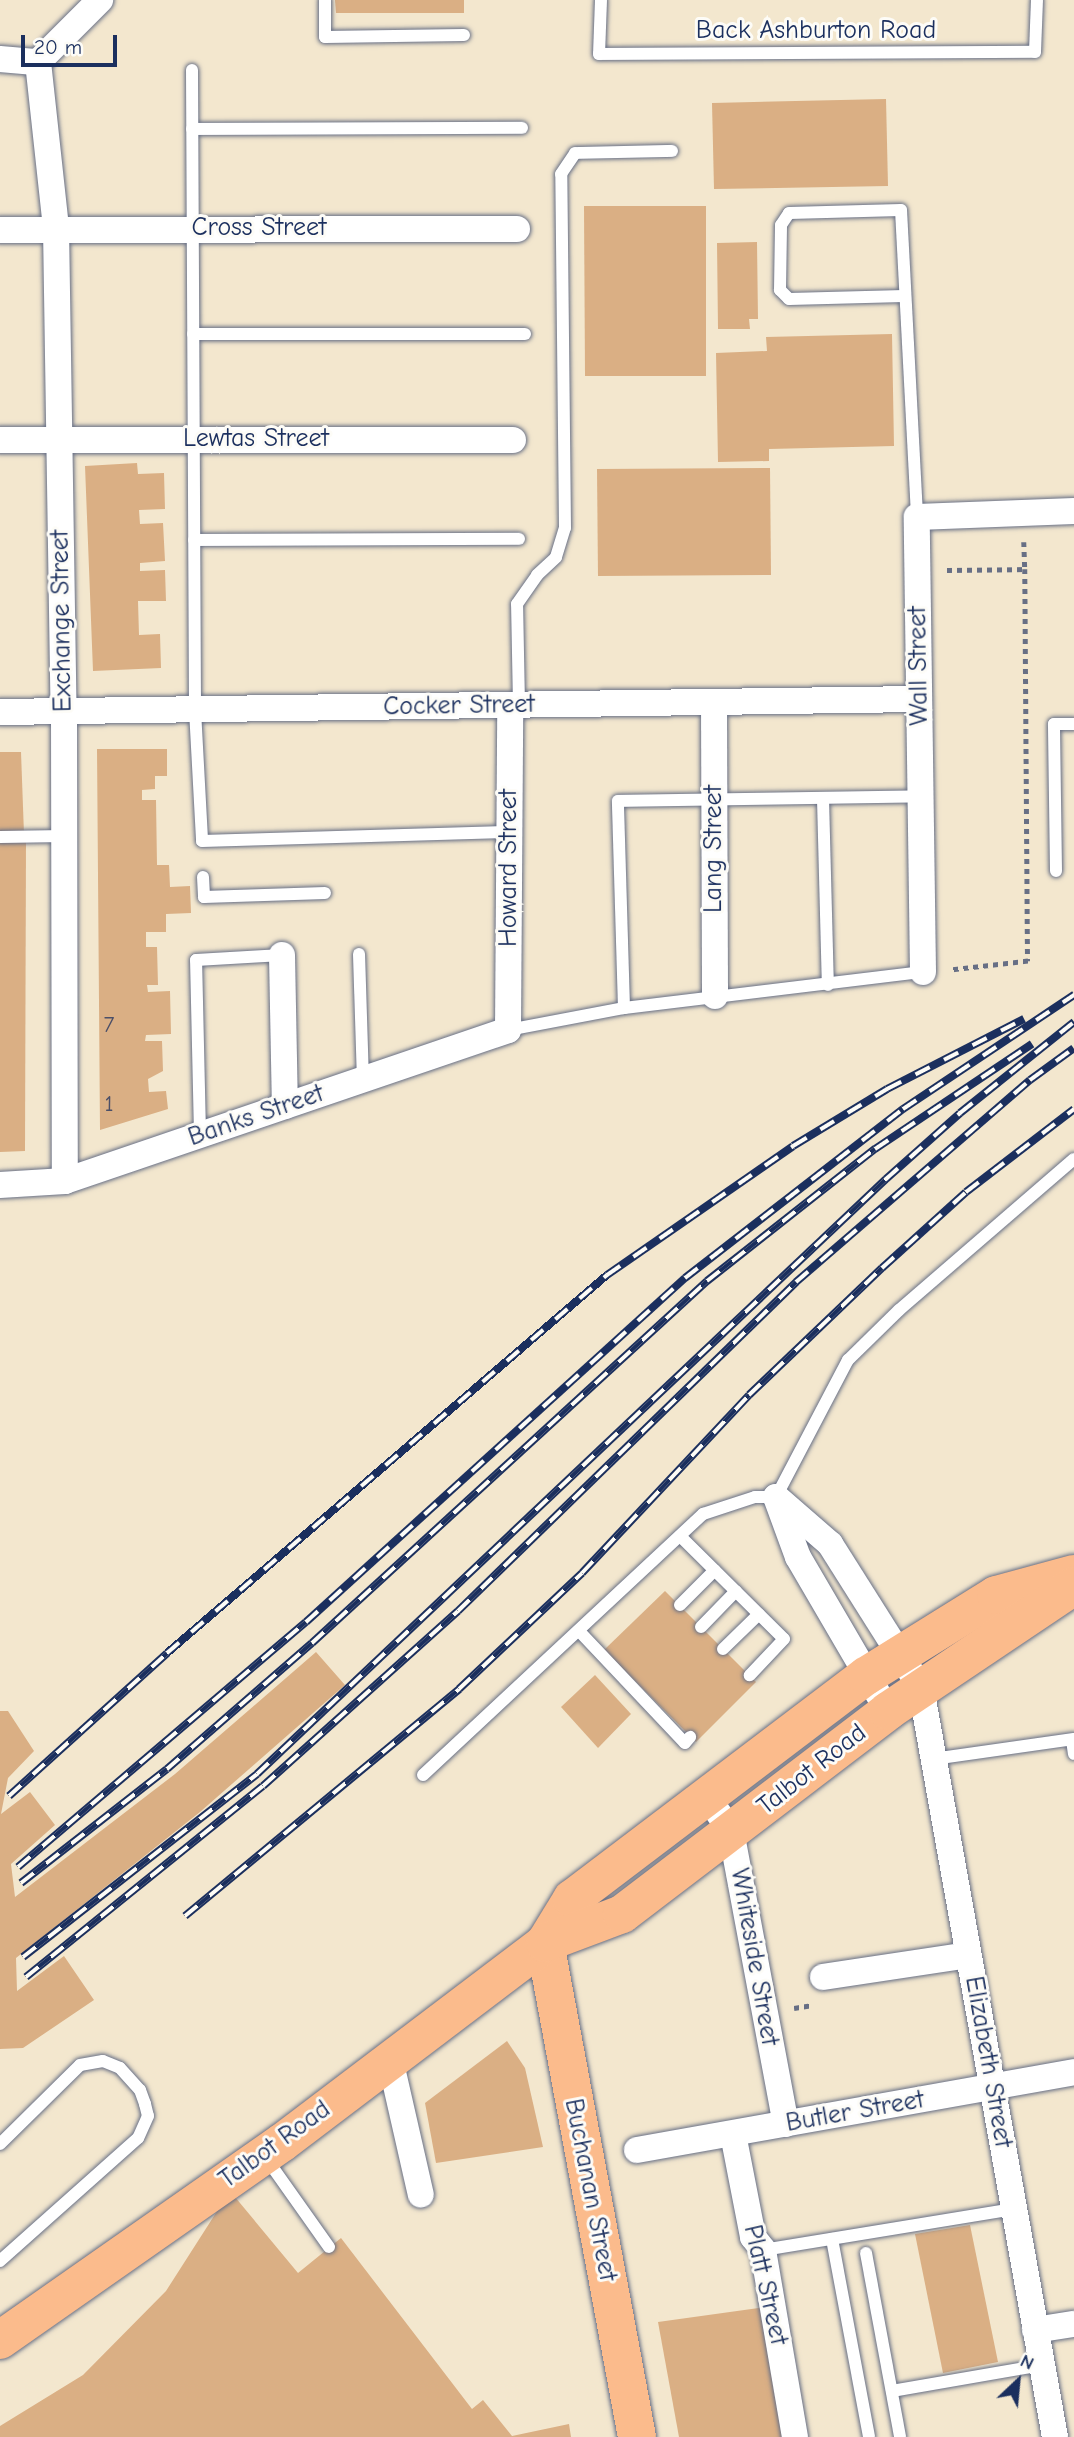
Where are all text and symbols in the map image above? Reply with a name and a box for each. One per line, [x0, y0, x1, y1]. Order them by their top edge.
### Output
street label: Back Ashburton Road [696, 15, 936, 47]
scale bar [24, 21, 121, 65]
text: 20 m [34, 35, 82, 59]
street label: Cross Street [192, 212, 326, 244]
street label: Lewtas Street [183, 423, 329, 455]
street label: Exchange Street [45, 530, 79, 712]
street label: Wall Street [902, 606, 936, 726]
street label: Cocker Street [383, 689, 535, 723]
street label: Lang Street [698, 785, 730, 913]
street label: Howard Street [493, 789, 525, 947]
house number: 7 [104, 1011, 114, 1039]
street label: Banks Street [184, 1078, 328, 1154]
house number: 1 [104, 1090, 114, 1118]
street label: Talbot Road [751, 1718, 873, 1822]
street label: Whiteside Street [723, 1866, 785, 2048]
street label: Elizabeth Street [958, 1974, 1018, 2150]
street label: Butler Street [784, 2085, 926, 2139]
street label: Talbot Road [213, 2094, 337, 2196]
street label: Buchanan Street [557, 2096, 623, 2284]
street label: Platt Street [736, 2222, 794, 2348]
north arrow [983, 2346, 1053, 2416]
text: N [1017, 2350, 1038, 2375]

